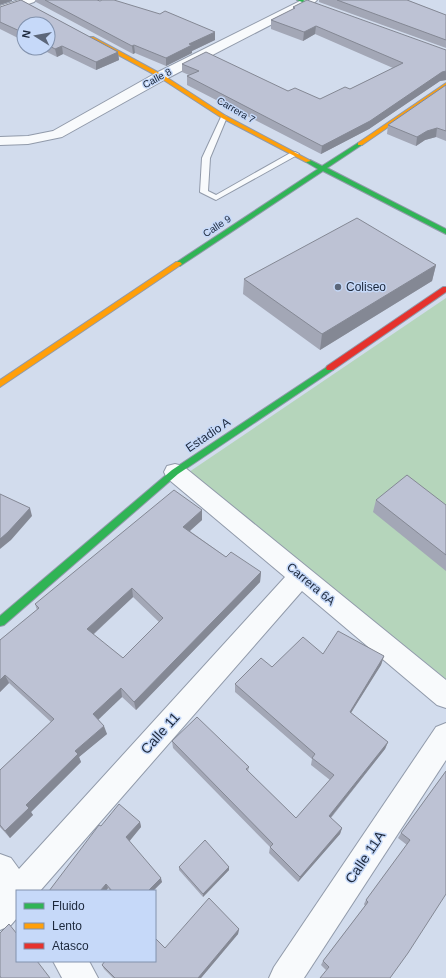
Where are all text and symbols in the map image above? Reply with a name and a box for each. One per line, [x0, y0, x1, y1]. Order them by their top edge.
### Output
north arrow [16, 16, 56, 56]
text: N [20, 29, 33, 39]
street label: Calle 8 [141, 66, 174, 90]
street label: Carrera 7 [215, 95, 257, 126]
street label: Calle 9 [201, 213, 233, 239]
place label: Coliseo [346, 280, 386, 294]
marker: Coliseo [333, 282, 343, 292]
street label: Estadio A [183, 415, 233, 455]
street label: Carrera 6A [284, 560, 338, 608]
street label: Calle 11 [137, 709, 183, 757]
street label: Calle 11A [342, 827, 389, 886]
legend [16, 890, 156, 962]
text: Fluido [52, 899, 85, 913]
text: Lento [52, 919, 82, 933]
text: Atasco [52, 939, 89, 953]

